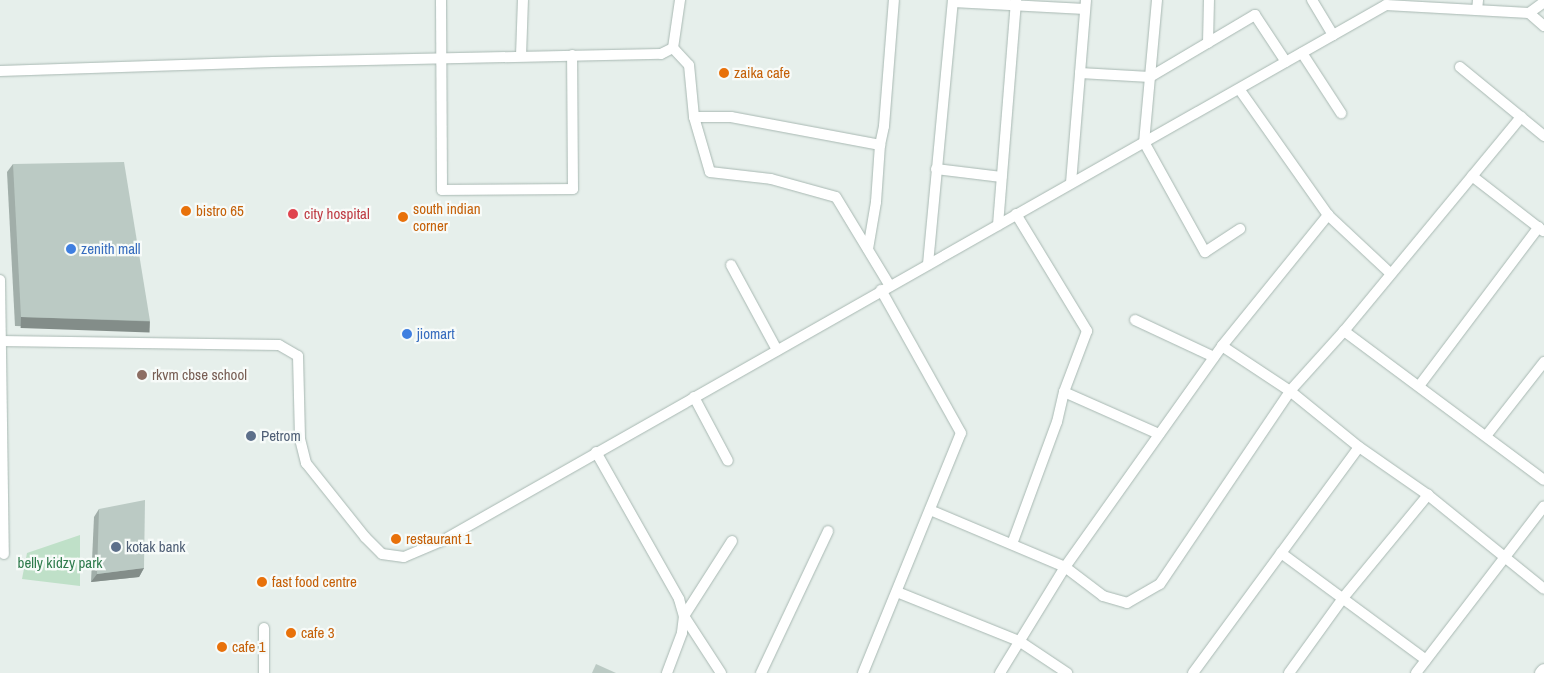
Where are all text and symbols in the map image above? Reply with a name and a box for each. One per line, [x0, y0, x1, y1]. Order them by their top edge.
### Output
place label: zaika cafe [734, 64, 790, 82]
marker: zaika cafe [718, 67, 730, 79]
place label: south indian corner [413, 199, 481, 234]
place label: bistro 65 [196, 202, 244, 220]
marker: bistro 65 [180, 205, 192, 217]
place label: city hospital [304, 205, 370, 223]
marker: city hospital [286, 207, 300, 221]
marker: south indian corner [397, 211, 409, 223]
place label: zenith mall [81, 240, 140, 258]
marker: zenith mall [65, 243, 77, 255]
place label: jiomart [417, 325, 455, 343]
marker: jiomart [401, 328, 413, 340]
place label: rkvm cbse school [152, 366, 247, 384]
marker: rkvm cbse school [136, 369, 148, 381]
place label: Petrom [261, 427, 301, 445]
marker: Petrom [245, 430, 257, 442]
place label: restaurant 1 [406, 530, 472, 548]
marker: restaurant 1 [390, 533, 402, 545]
place label: kotak bank [126, 538, 185, 556]
marker: kotak bank [110, 541, 122, 553]
park label: belly kidzy park [18, 554, 102, 572]
place label: fast food centre [272, 573, 357, 591]
marker: fast food centre [256, 576, 268, 588]
place label: cafe 3 [301, 624, 335, 642]
marker: cafe 3 [285, 627, 297, 639]
place label: cafe 1 [232, 638, 266, 656]
marker: cafe 1 [216, 641, 228, 653]

